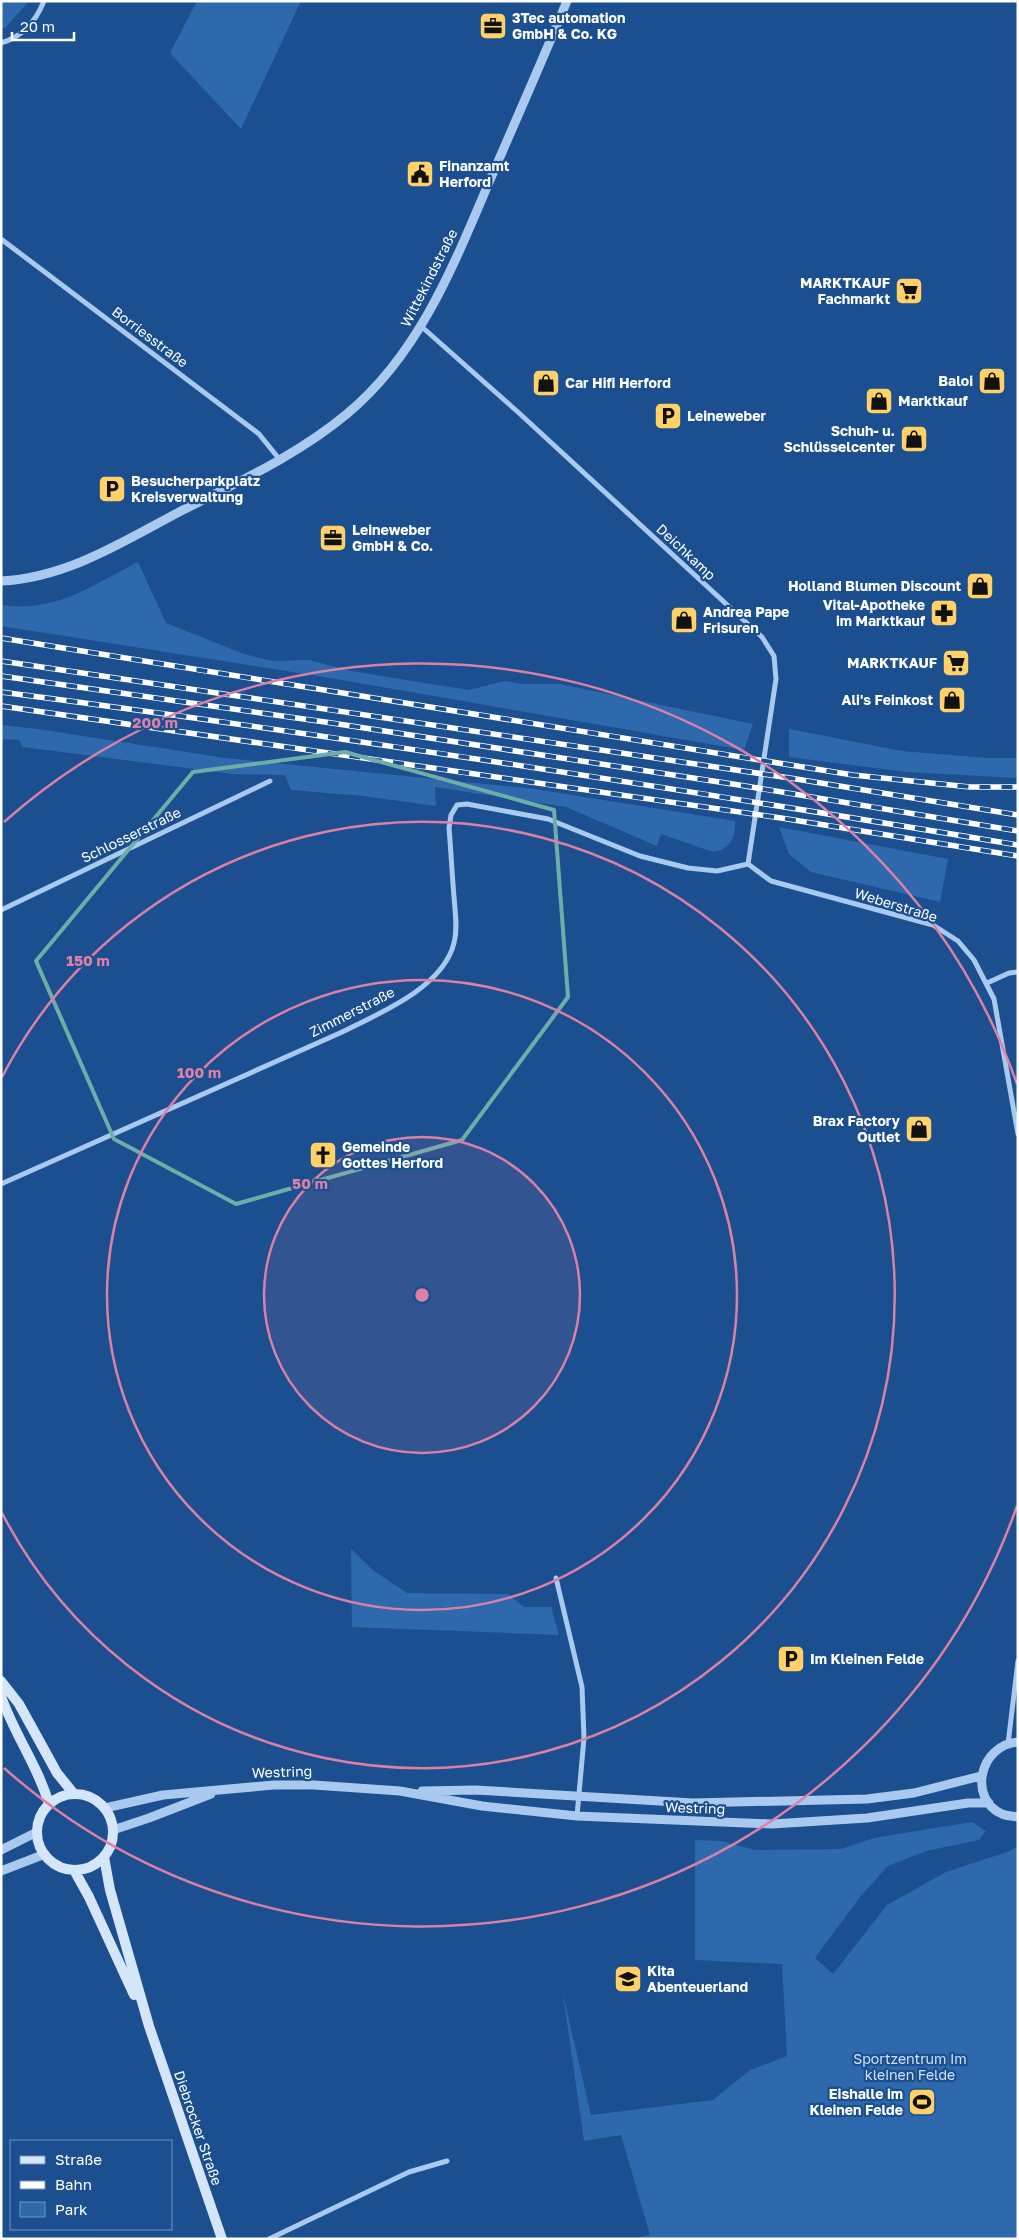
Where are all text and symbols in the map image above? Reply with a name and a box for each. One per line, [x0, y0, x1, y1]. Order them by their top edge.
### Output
place label: 3Tec automation GmbH & Co. KG [512, 9, 625, 42]
scale bar [12, 10, 75, 42]
office icon: 3Tec automation GmbH & Co. KG [478, 11, 508, 41]
text: 20 m [20, 17, 55, 35]
place label: Finanzamt Herford [439, 157, 510, 190]
public building icon: Finanzamt Herford [405, 159, 435, 189]
street label: Wittekindstraße [397, 226, 461, 330]
place label: MARKTKAUF Fachmarkt [800, 274, 890, 307]
supermarket icon: MARKTKAUF Fachmarkt [894, 276, 924, 306]
street label: Borriesstraße [109, 303, 192, 371]
shop icon: Baloi [977, 366, 1007, 396]
shop icon: Car Hifi Herford [531, 368, 561, 398]
place label: Baloi [938, 372, 973, 389]
place label: Car Hifi Herford [565, 374, 671, 391]
shop icon: Marktkauf [864, 386, 894, 416]
place label: Marktkauf [898, 392, 968, 409]
parking icon: Leineweber [653, 401, 683, 431]
place label: Leineweber [687, 407, 766, 424]
place label: Schuh- u. Schlüsselcenter [783, 422, 896, 455]
shop icon: Schuh- u. Schlüsselcenter [899, 424, 929, 454]
place label: Besucherparkplatz Kreisverwaltung [131, 472, 260, 505]
parking icon: Besucherparkplatz Kreisverwaltung [97, 474, 127, 504]
street label: Deichkamp [653, 520, 719, 583]
place label: Leineweber GmbH & Co. [352, 521, 433, 554]
office icon: Leineweber GmbH & Co. [318, 523, 348, 553]
shop icon: Holland Blumen Discount [965, 571, 995, 601]
place label: Holland Blumen Discount [788, 577, 961, 594]
place label: Vital-Apotheke im Marktkauf [823, 596, 926, 629]
pharmacy icon: Vital-Apotheke im Marktkauf [929, 598, 959, 628]
place label: Andrea Pape Frisuren [703, 603, 789, 636]
shop icon: Andrea Pape Frisuren [669, 605, 699, 635]
supermarket icon: MARKTKAUF [941, 648, 971, 678]
place label: MARKTKAUF [847, 654, 937, 671]
shop icon: Ali's Feinkost [937, 685, 967, 715]
place label: Ali's Feinkost [842, 691, 933, 708]
text: 200 m [132, 713, 178, 731]
street label: Schlosserstraße [78, 803, 183, 866]
street label: Weberstraße [853, 884, 940, 925]
text: 150 m [66, 951, 110, 969]
street label: Zimmerstraße [306, 983, 397, 1040]
text: 100 m [177, 1063, 221, 1081]
place label: Brax Factory Outlet [813, 1112, 901, 1145]
shop icon: Brax Factory Outlet [904, 1114, 934, 1144]
place label: Gemeinde Gottes Herford [342, 1138, 443, 1171]
church icon: Gemeinde Gottes Herford [308, 1140, 338, 1170]
text: 50 m [292, 1174, 328, 1192]
centre of rings [413, 1286, 431, 1304]
parking icon: Im Kleinen Felde [776, 1644, 806, 1674]
place label: Im Kleinen Felde [810, 1650, 924, 1667]
street label: Westring [251, 1762, 312, 1781]
street label: Westring [665, 1798, 726, 1817]
place label: Kita Abenteuerland [647, 1962, 748, 1995]
school or university icon: Kita Abenteuerland [613, 1964, 643, 1994]
park label: Sportzentrum Im kleinen Felde [853, 2050, 967, 2083]
street label: Diebrocker Straße [171, 2068, 226, 2187]
place label: Eishalle im Kleinen Felde [810, 2085, 903, 2118]
sports icon: Eishalle im Kleinen Felde [907, 2087, 937, 2117]
legend [10, 2140, 172, 2230]
text: Straße [55, 2150, 102, 2168]
text: Bahn [55, 2175, 92, 2193]
text: Park [55, 2200, 88, 2218]

